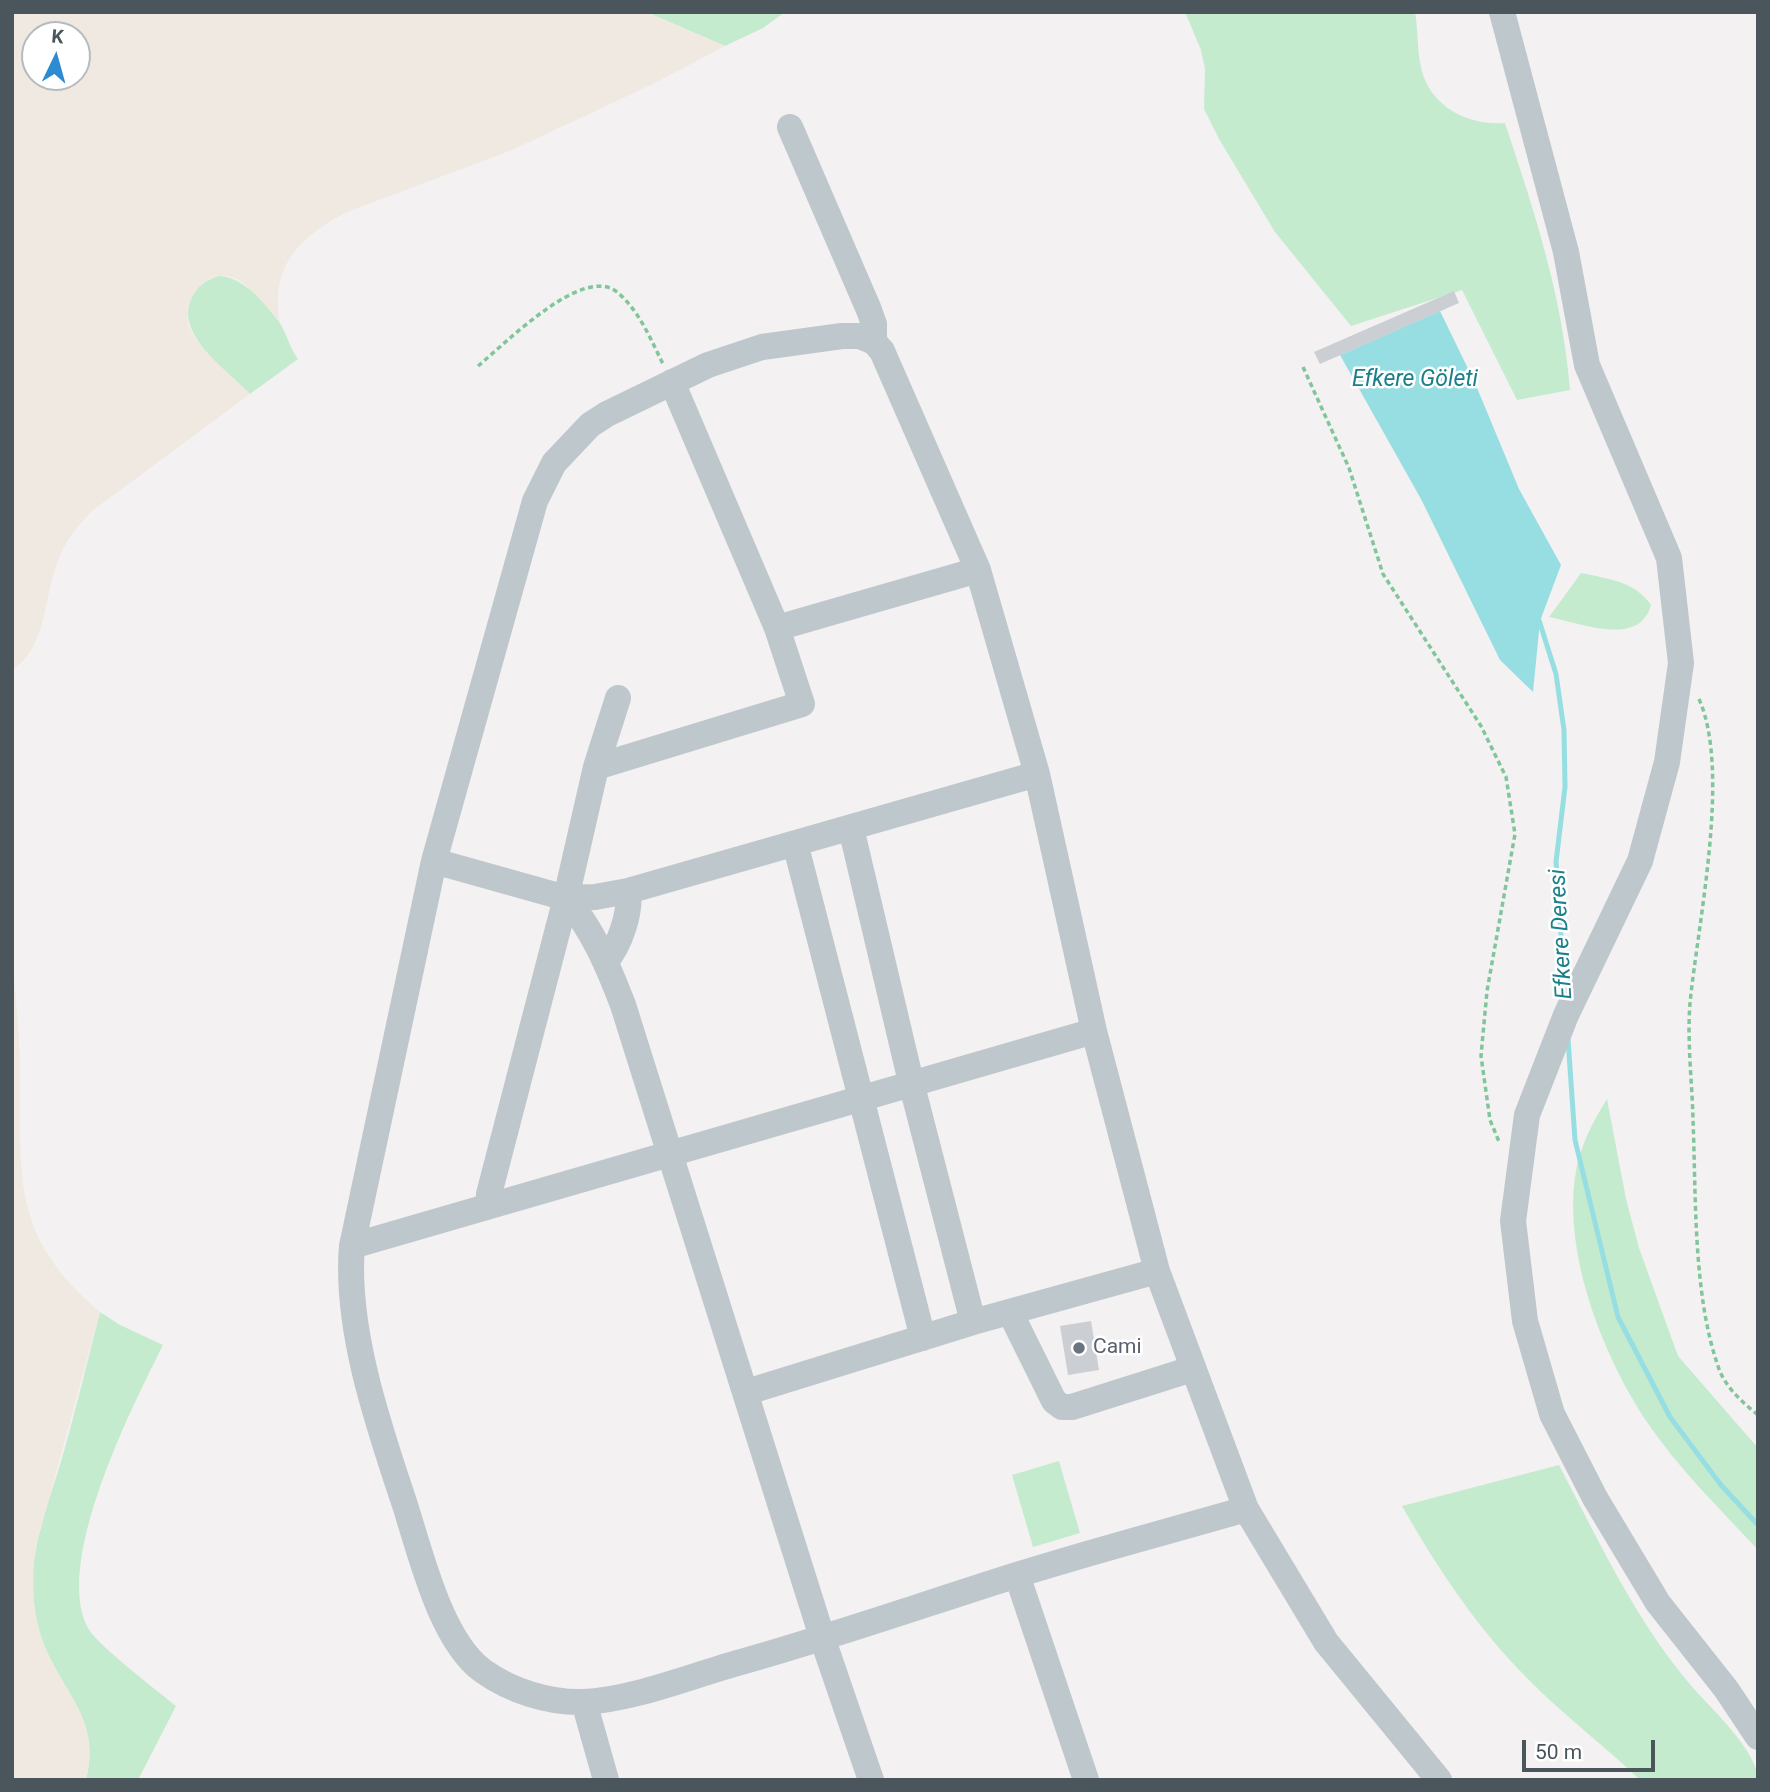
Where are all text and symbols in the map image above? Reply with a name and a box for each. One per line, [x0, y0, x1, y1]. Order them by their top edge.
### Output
north arrow [21, 21, 91, 91]
text: K [51, 25, 65, 49]
water label: Efkere Göleti [1352, 366, 1478, 394]
water label: Efkere Deresi [1545, 868, 1579, 1000]
place label: Cami [1093, 1335, 1142, 1361]
marker: Cami [1071, 1340, 1087, 1356]
scale bar [1525, 1726, 1658, 1770]
text: 50 m [1535, 1740, 1582, 1764]

